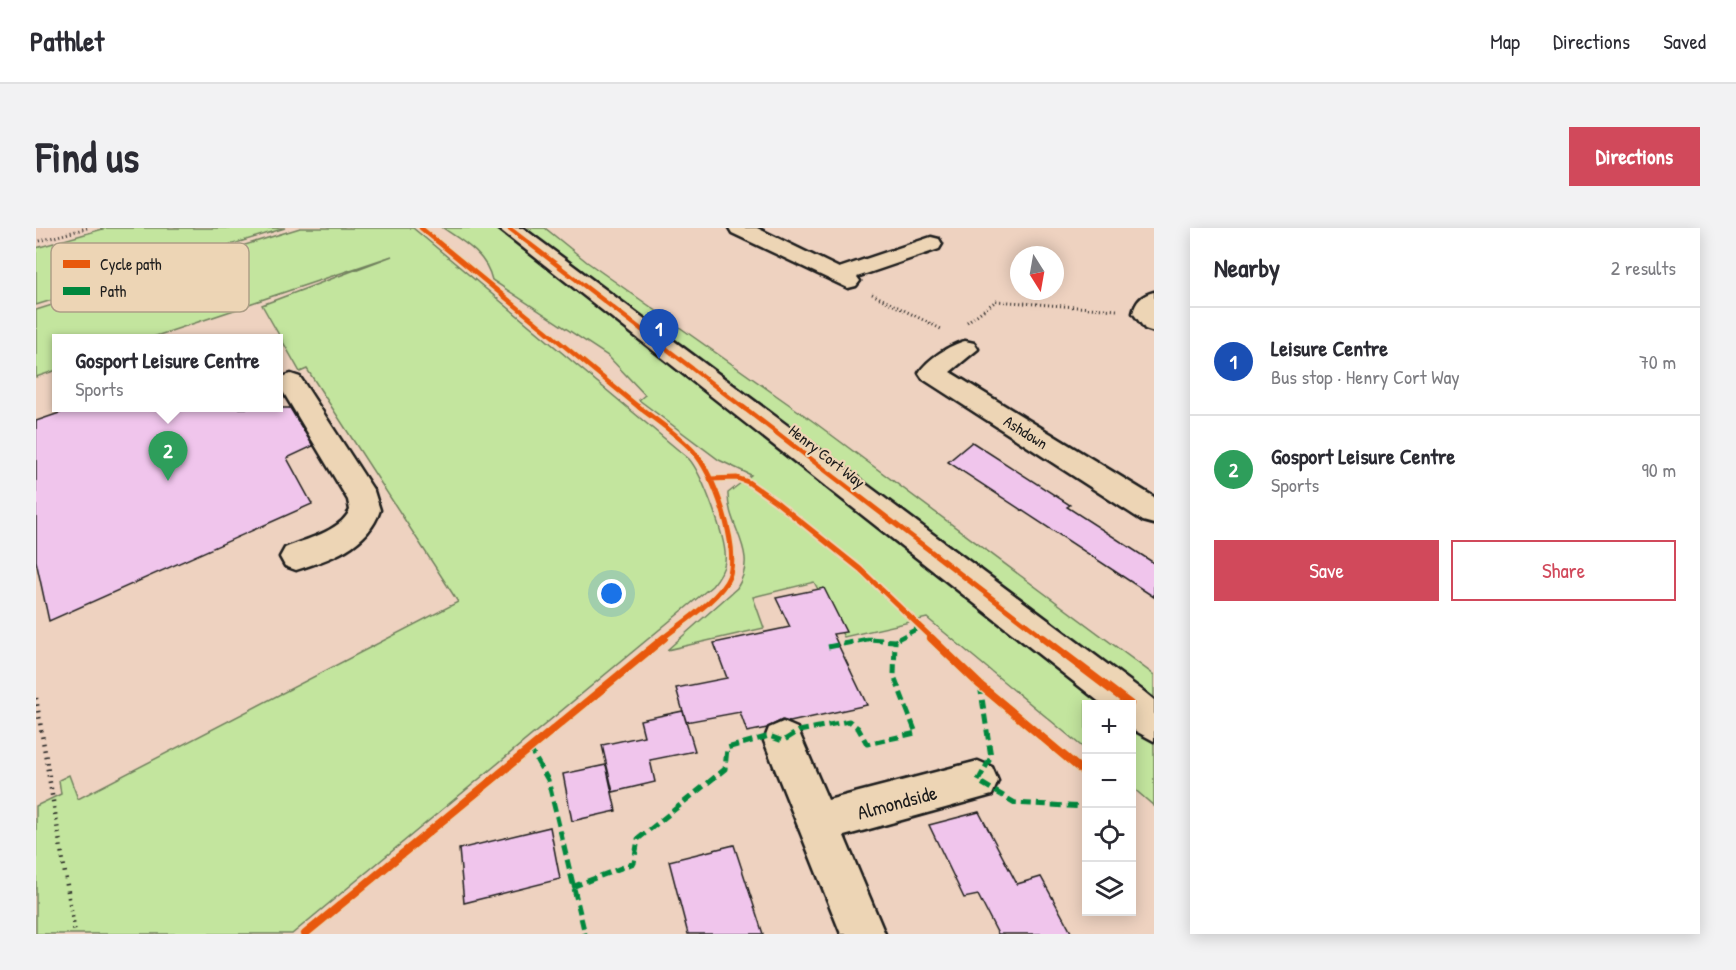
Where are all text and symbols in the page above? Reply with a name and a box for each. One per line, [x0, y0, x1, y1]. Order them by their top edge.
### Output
text: Pathlet [30, 22, 104, 60]
text: Map [1490, 27, 1520, 56]
text: Directions [1553, 27, 1630, 56]
text: Saved [1663, 27, 1706, 56]
button: Directions [1569, 127, 1700, 186]
text: Find us [36, 128, 139, 185]
legend [51, 243, 249, 312]
north arrow [1010, 246, 1064, 300]
text: Nearby [1214, 250, 1280, 285]
text: Cycle path [100, 253, 162, 275]
text: 2 results [1611, 254, 1676, 281]
text: Path [100, 280, 126, 302]
pin: 1 [640, 310, 678, 359]
text: Leisure Centre [1271, 333, 1388, 363]
popup [52, 334, 283, 412]
text: Gosport Leisure Centre [75, 345, 260, 375]
text: 1 [1230, 348, 1237, 375]
text: 70 m [1639, 348, 1676, 375]
text: Bus stop · Henry Cort Way [1271, 363, 1460, 390]
text: Sports [75, 375, 123, 402]
street label: Ashdown [1000, 410, 1052, 454]
street label: Henry Cort Way [784, 419, 870, 493]
pin: 2 [148, 432, 188, 481]
text: Gosport Leisure Centre [1271, 441, 1455, 471]
text: 2 [1229, 456, 1238, 483]
text: 90 m [1642, 456, 1676, 483]
text: Sports [1271, 471, 1319, 498]
button: Save [1214, 540, 1439, 601]
button: Share [1451, 540, 1676, 601]
your location [597, 579, 626, 608]
map controls [1082, 700, 1136, 916]
button: + [1082, 700, 1136, 754]
button: − [1082, 754, 1136, 808]
street label: Almondside [854, 778, 940, 826]
button: locate [1082, 808, 1136, 862]
button: layers [1082, 862, 1136, 916]

